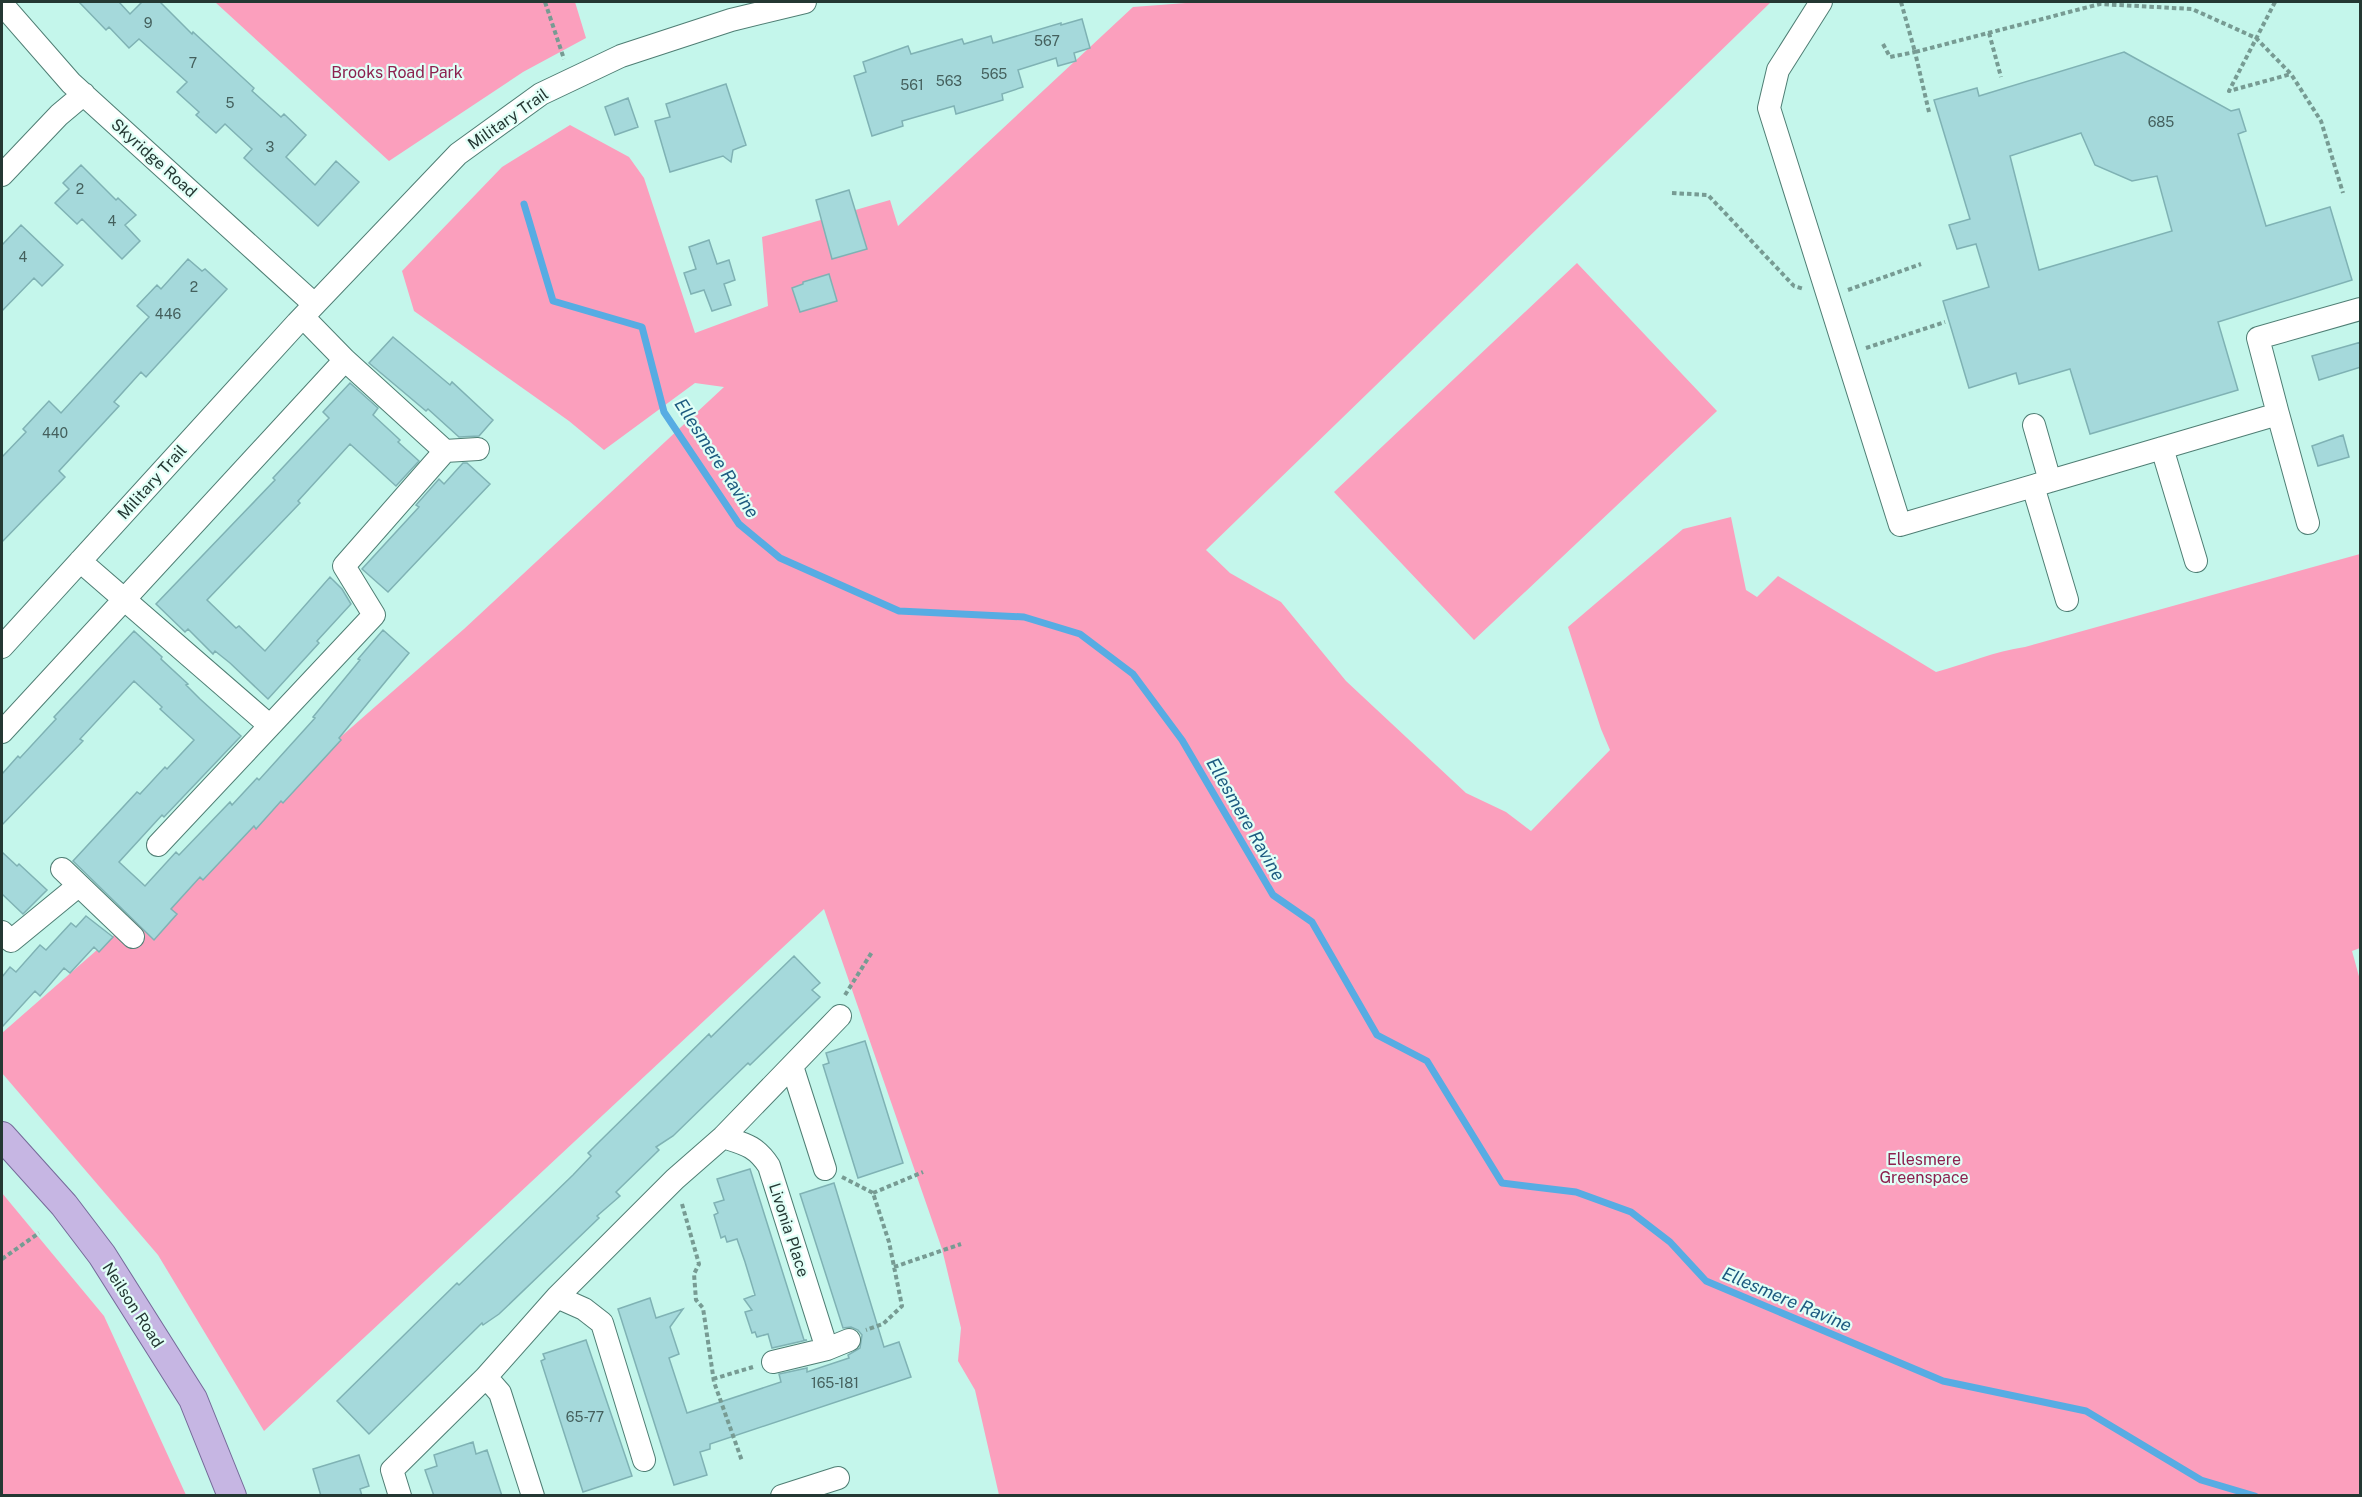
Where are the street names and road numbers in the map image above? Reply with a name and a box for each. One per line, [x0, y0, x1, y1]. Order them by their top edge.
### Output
street label: Military Trail [464, 84, 552, 154]
street label: Skyridge Road [107, 115, 201, 201]
street label: Military Trail [114, 441, 190, 523]
street label: Livonia Place [765, 1181, 813, 1279]
street label: Neilson Road [98, 1259, 168, 1351]

